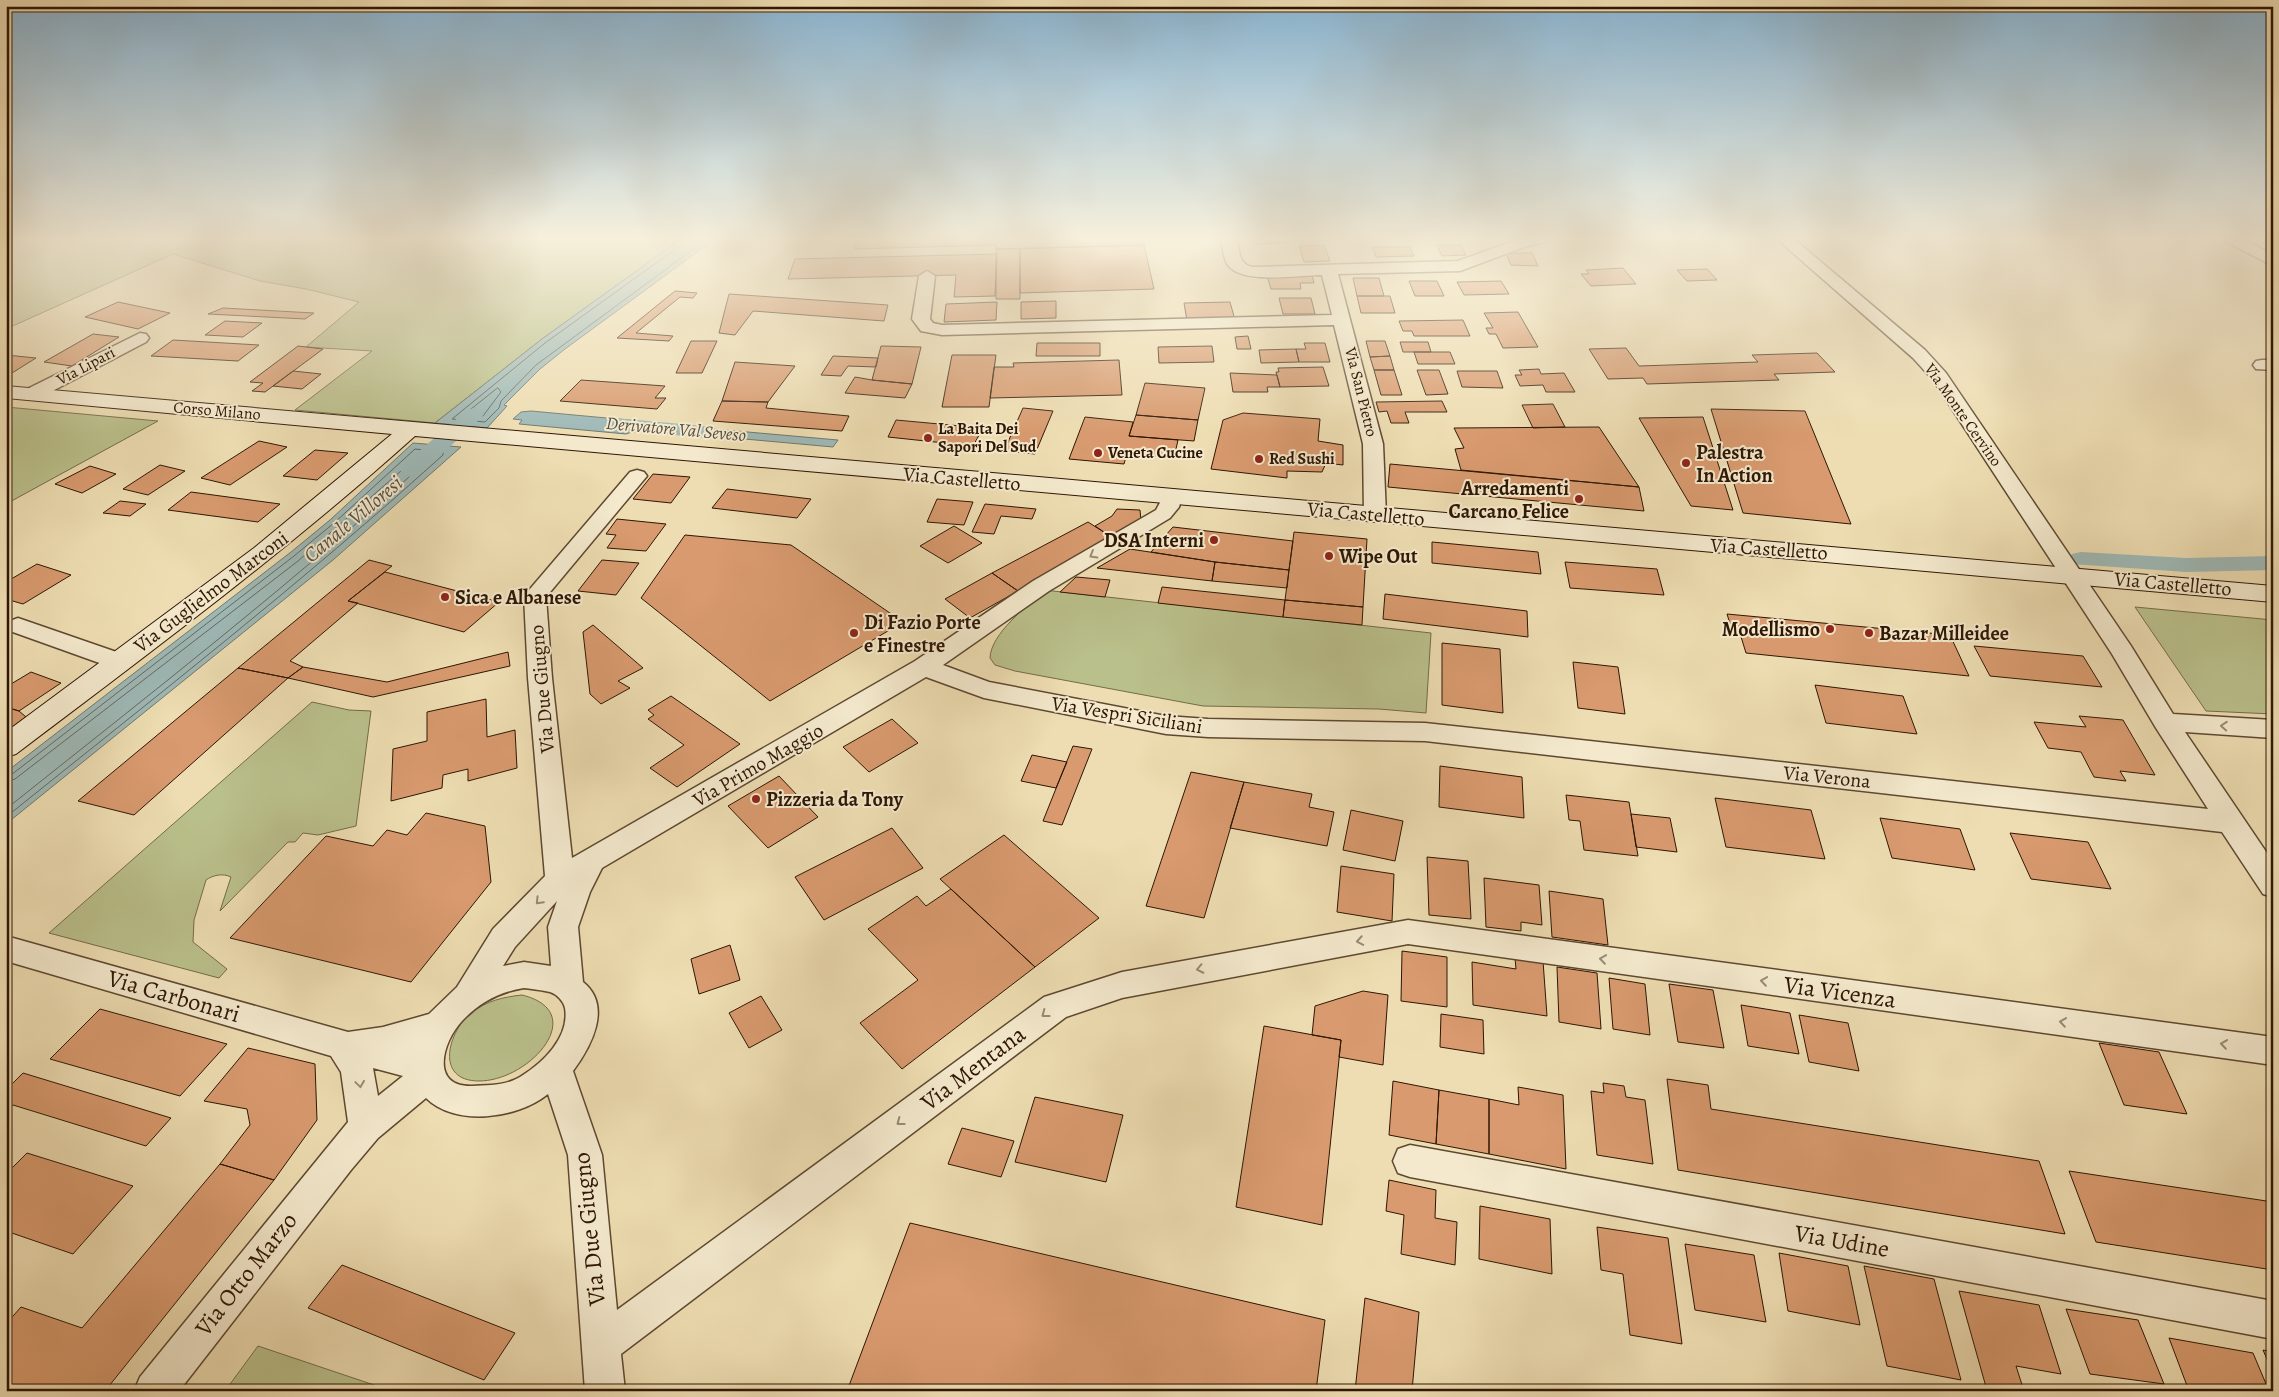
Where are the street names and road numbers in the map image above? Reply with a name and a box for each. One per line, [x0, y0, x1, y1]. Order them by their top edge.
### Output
street label: Via Lipari [52, 341, 119, 391]
street label: Via San Pietro [1339, 344, 1383, 439]
street label: Via Monte Cervino [1919, 358, 2007, 471]
street label: Corso Milano [173, 396, 261, 426]
street label: Via Castelletto [901, 460, 1022, 498]
street label: Via Castelletto [1305, 495, 1426, 533]
street label: Via Guglielmo Marconi [127, 525, 294, 660]
street label: Via Castelletto [1708, 531, 1829, 567]
street label: Via Castelletto [2112, 565, 2233, 603]
street label: Via Due Giugno [523, 624, 561, 755]
street label: Via Vespri Siciliani [1049, 690, 1204, 740]
street label: Via Primo Maggio [687, 717, 828, 814]
street label: Via Verona [1781, 759, 1873, 795]
street label: Via Carbonari [103, 962, 244, 1030]
street label: Via Vicenza [1781, 968, 1899, 1016]
street label: Via Mentana [913, 1018, 1033, 1119]
street label: Via Due Giugno [565, 1151, 613, 1308]
street label: Via Otto Marzo [187, 1205, 304, 1343]
street label: Via Udine [1791, 1217, 1892, 1265]

